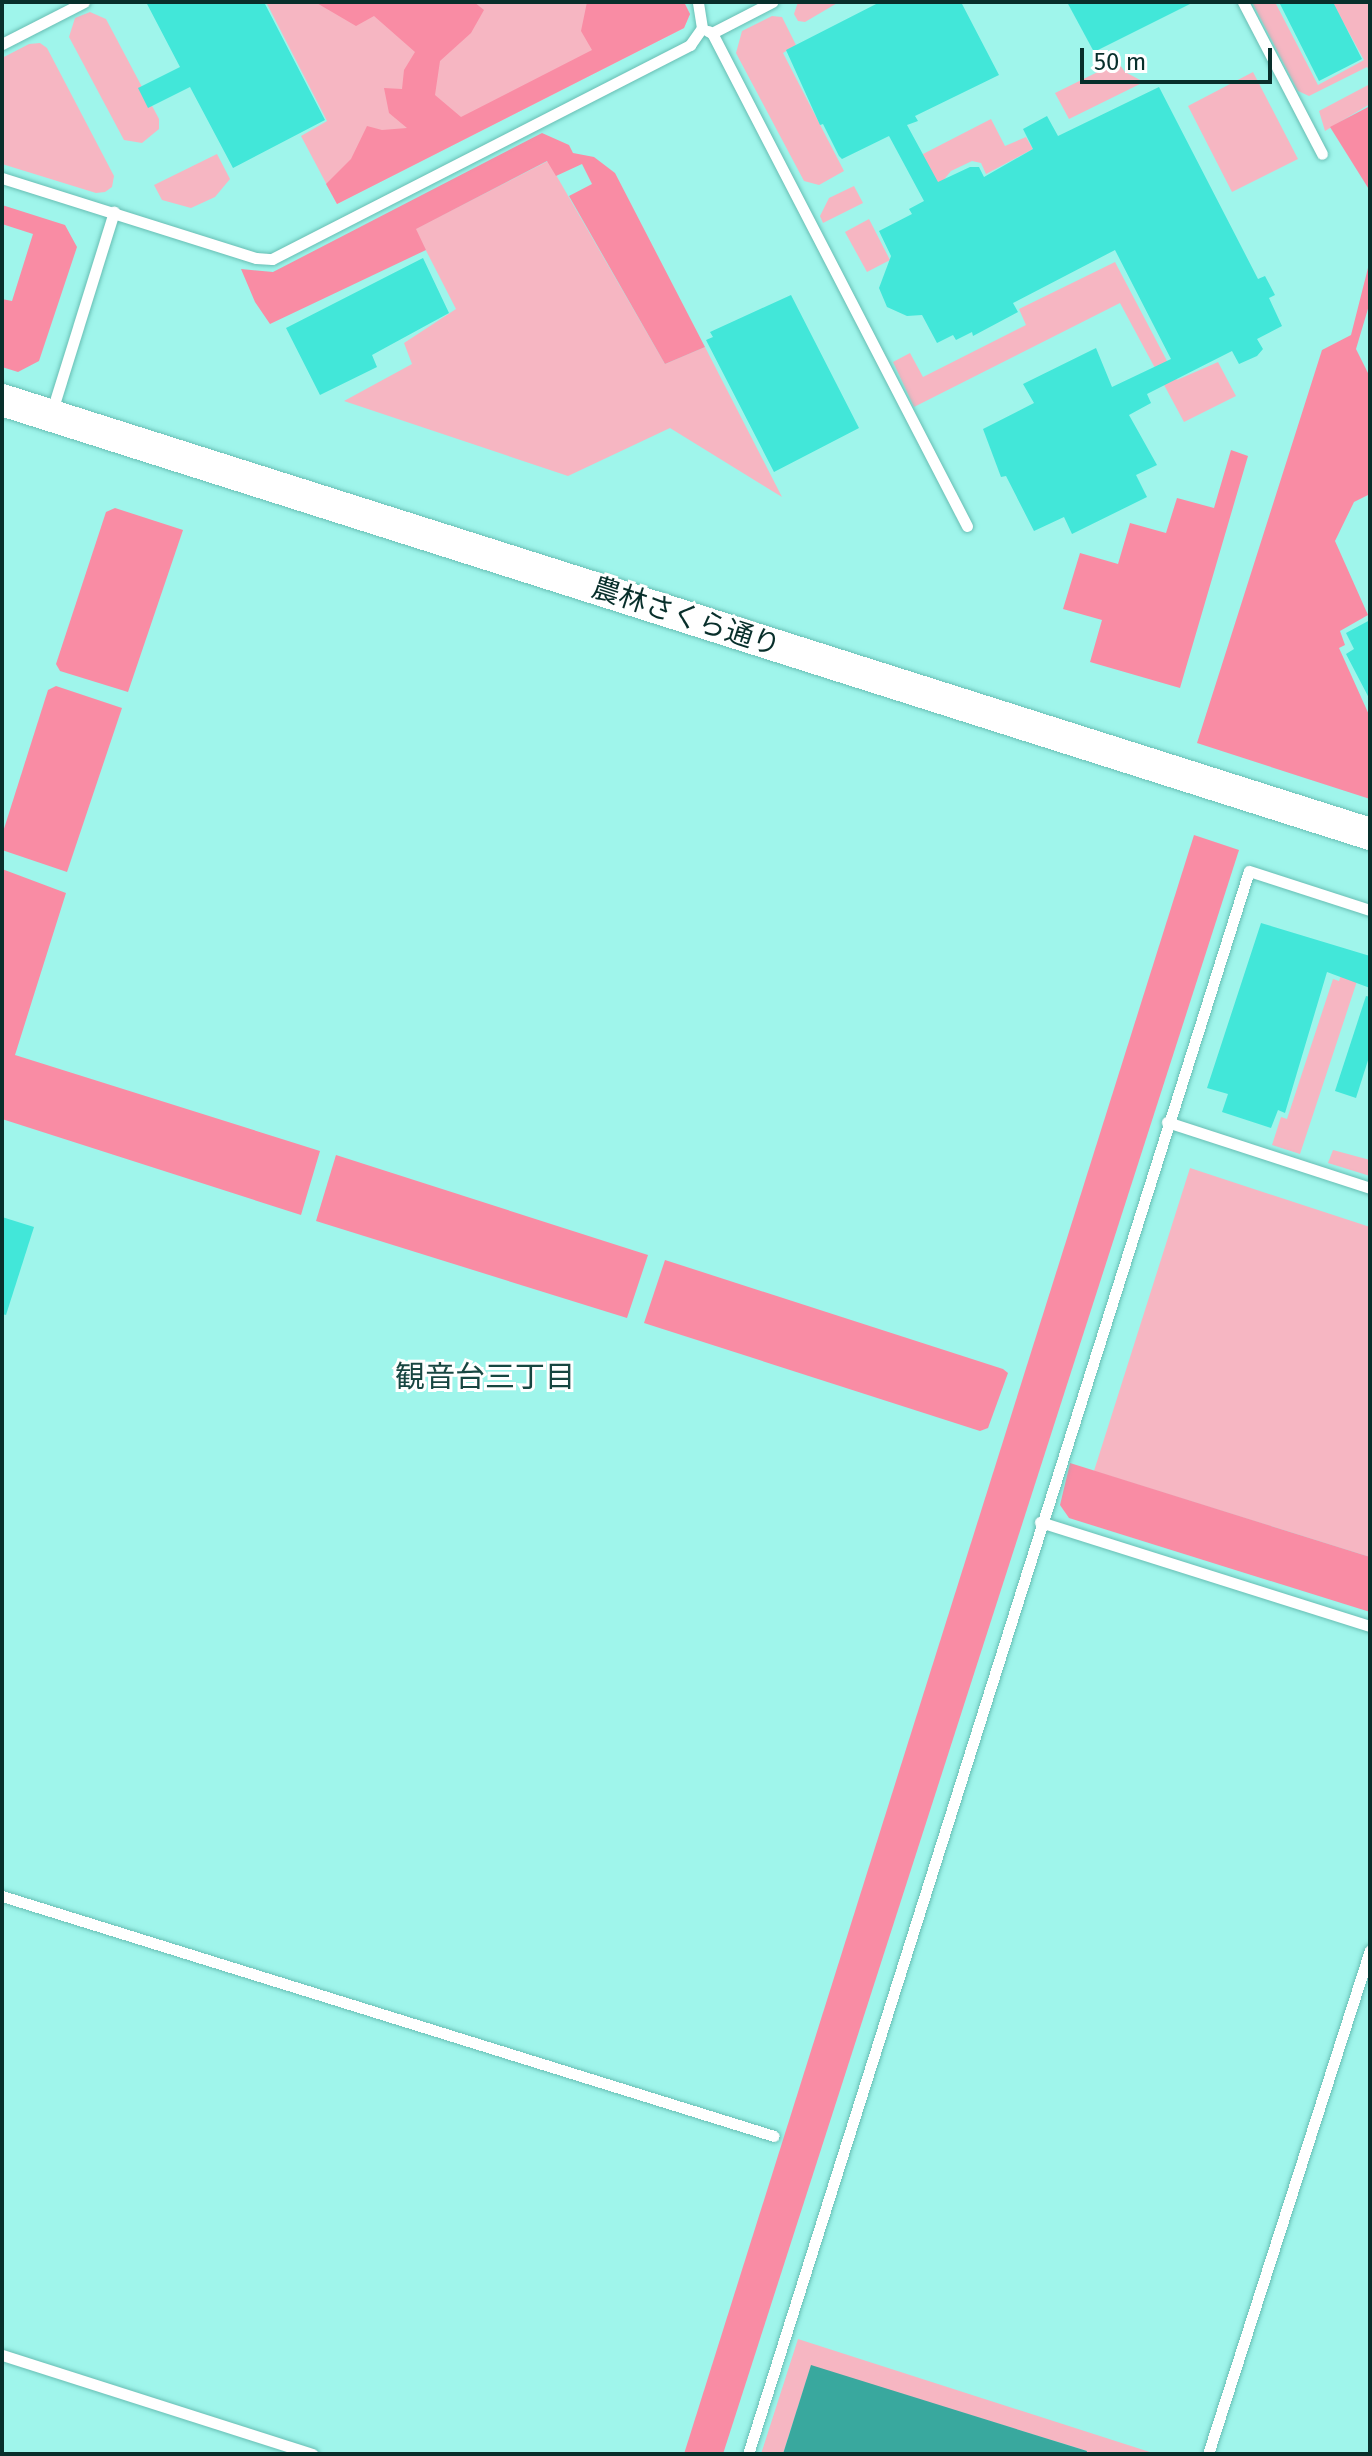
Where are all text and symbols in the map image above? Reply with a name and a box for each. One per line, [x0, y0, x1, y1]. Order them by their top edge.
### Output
scale bar [1084, 32, 1276, 82]
text: 50 m [1094, 48, 1146, 76]
street label: 農林さくら通り [588, 571, 784, 663]
district label: 観音台三丁目 [395, 1359, 575, 1395]

